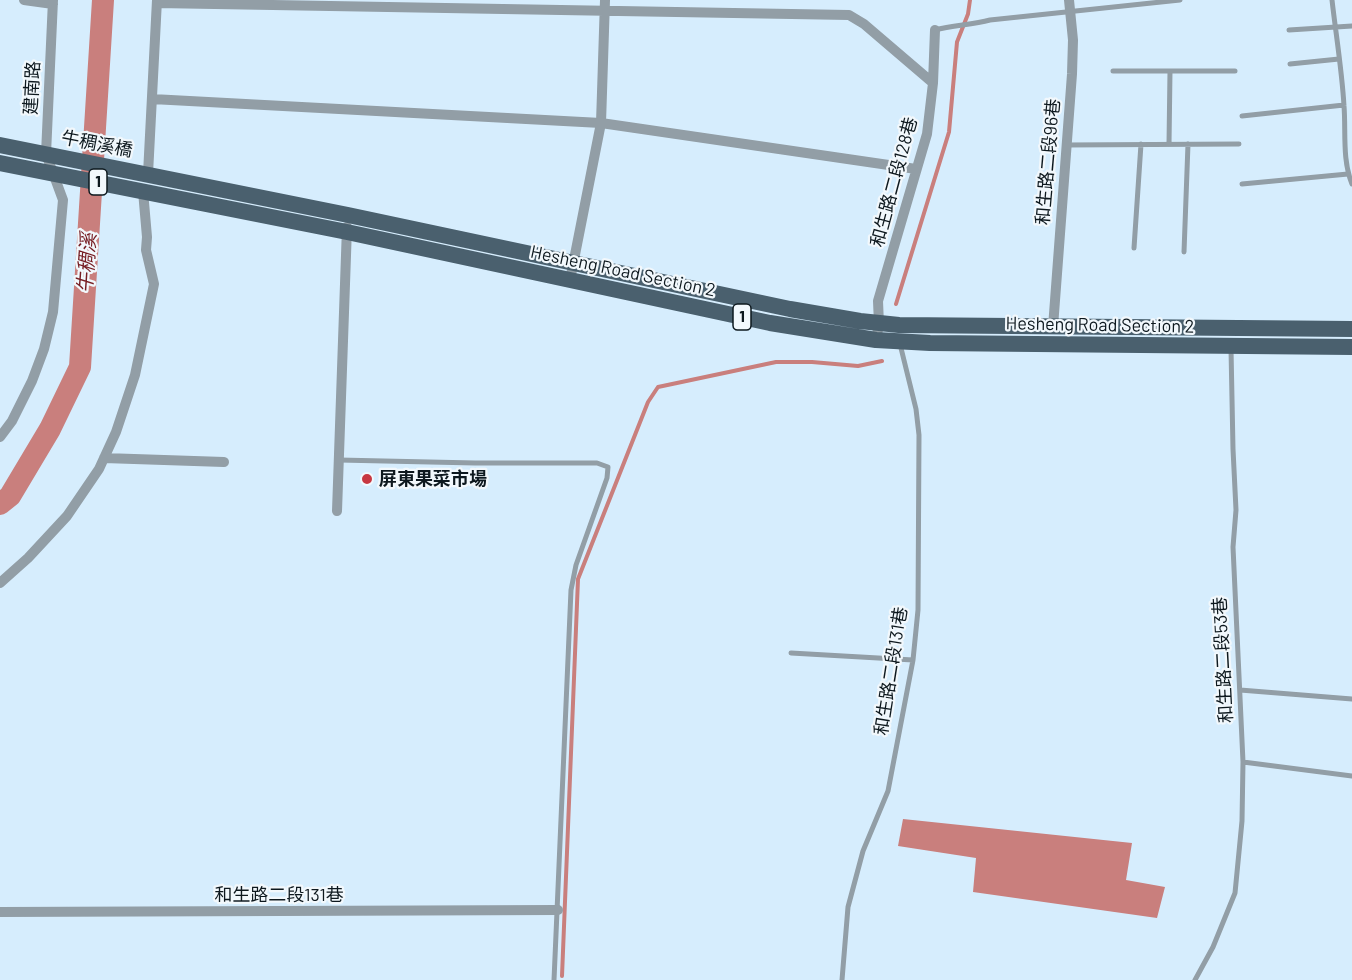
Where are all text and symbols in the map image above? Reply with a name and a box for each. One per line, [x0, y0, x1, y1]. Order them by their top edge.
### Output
street label: 建南路 [20, 60, 44, 116]
street label: 和生路二段96巷 [1032, 98, 1064, 226]
street label: 和生路二段128巷 [866, 115, 922, 249]
street label: 牛稠溪橋 [60, 127, 134, 161]
road number: 1 [89, 169, 107, 195]
water label: 牛稠溪 [73, 232, 101, 294]
street label: Hesheng Road Section 2 [528, 241, 718, 301]
road number: 1 [733, 304, 751, 330]
street label: Hesheng Road Section 2 [1005, 313, 1195, 337]
place label: 屏東果菜市場 [379, 468, 487, 490]
marker: 屏東果菜市場 [360, 472, 374, 486]
street label: 和生路二段53巷 [1209, 596, 1237, 724]
street label: 和生路二段131巷 [870, 605, 912, 737]
street label: 和生路二段131巷 [214, 884, 344, 906]

